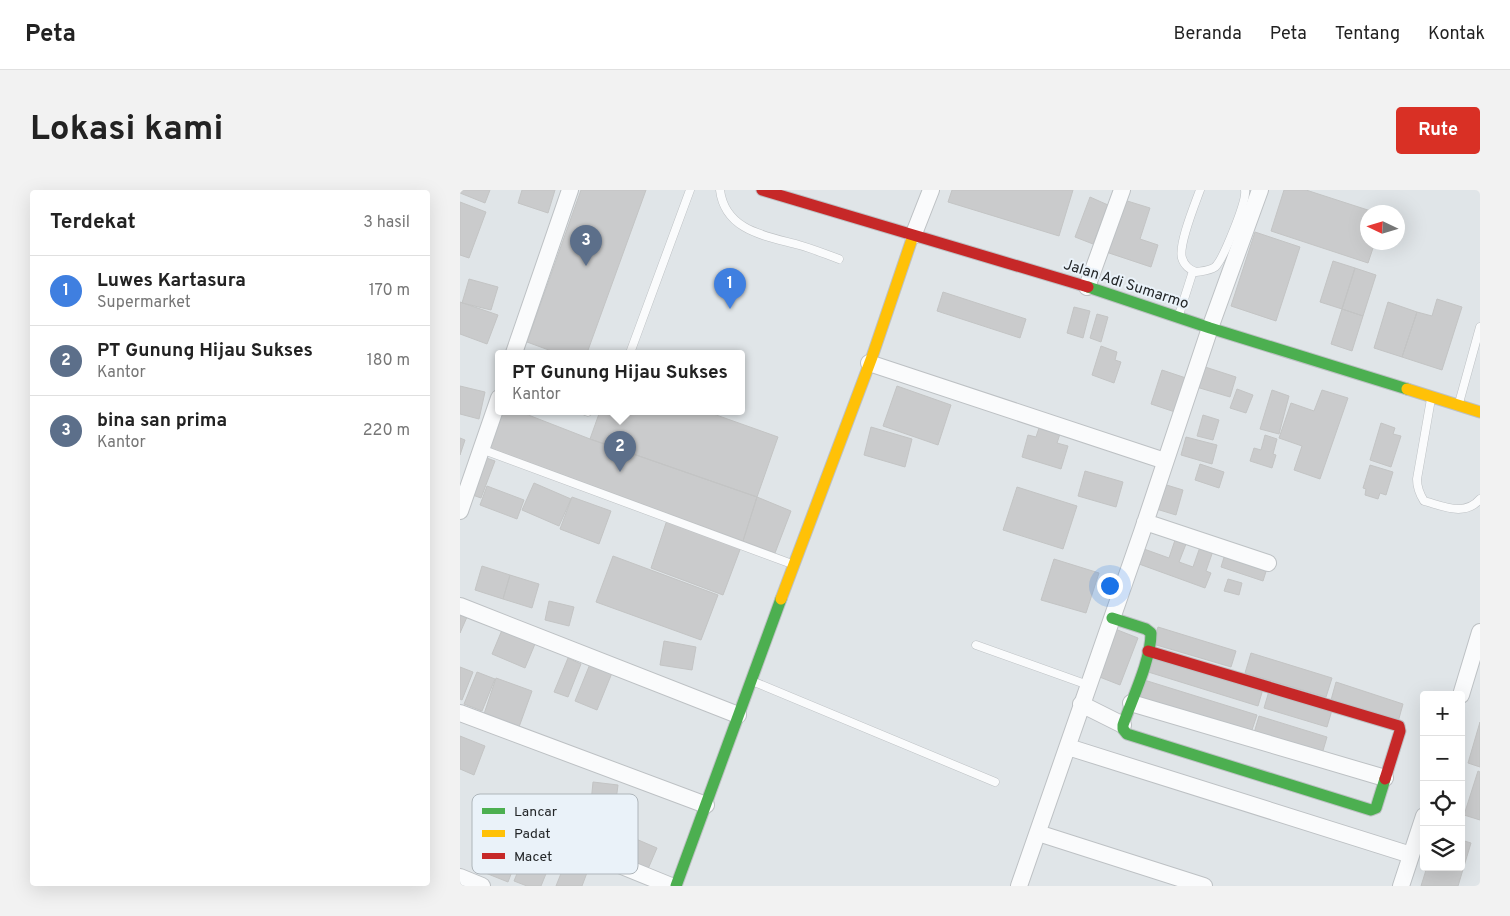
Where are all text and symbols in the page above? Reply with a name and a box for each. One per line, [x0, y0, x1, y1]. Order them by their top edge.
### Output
text: Peta [25, 20, 76, 50]
text: Beranda [1173, 23, 1242, 46]
text: Peta [1270, 23, 1307, 46]
text: Tentang [1335, 23, 1400, 46]
text: Kontak [1428, 23, 1485, 46]
button: Rute [1396, 107, 1480, 154]
text: Lokasi kami [30, 108, 223, 152]
north arrow [1360, 205, 1405, 250]
text: Terdekat [50, 209, 136, 236]
text: 3 hasil [363, 213, 410, 233]
pin: 3 [570, 225, 602, 266]
street label: Jalan Adi Sumarmo [1061, 256, 1191, 314]
pin: 1 [714, 268, 746, 309]
text: Luwes Kartasura [97, 269, 246, 293]
text: 1 [63, 281, 69, 301]
text: 170 m [369, 281, 410, 301]
text: Supermarket [97, 293, 191, 313]
text: PT Gunung Hijau Sukses [97, 339, 313, 363]
popup [495, 350, 745, 415]
text: 2 [61, 351, 71, 371]
text: 180 m [367, 351, 410, 371]
text: PT Gunung Hijau Sukses [512, 361, 728, 385]
text: Kantor [97, 363, 146, 383]
text: Kantor [512, 385, 561, 405]
text: bina san prima [97, 409, 227, 433]
text: 3 [61, 421, 71, 441]
text: 220 m [363, 421, 410, 441]
pin: 2 [604, 431, 636, 472]
text: Kantor [97, 433, 146, 453]
your location [1097, 573, 1123, 599]
map controls [1420, 691, 1465, 871]
button: + [1420, 691, 1465, 736]
button: − [1420, 736, 1465, 781]
button: locate [1420, 781, 1465, 826]
legend [472, 794, 638, 874]
text: Lancar [514, 804, 558, 821]
text: Padat [514, 826, 550, 843]
button: layers [1420, 826, 1465, 871]
text: Macet [514, 849, 552, 866]

